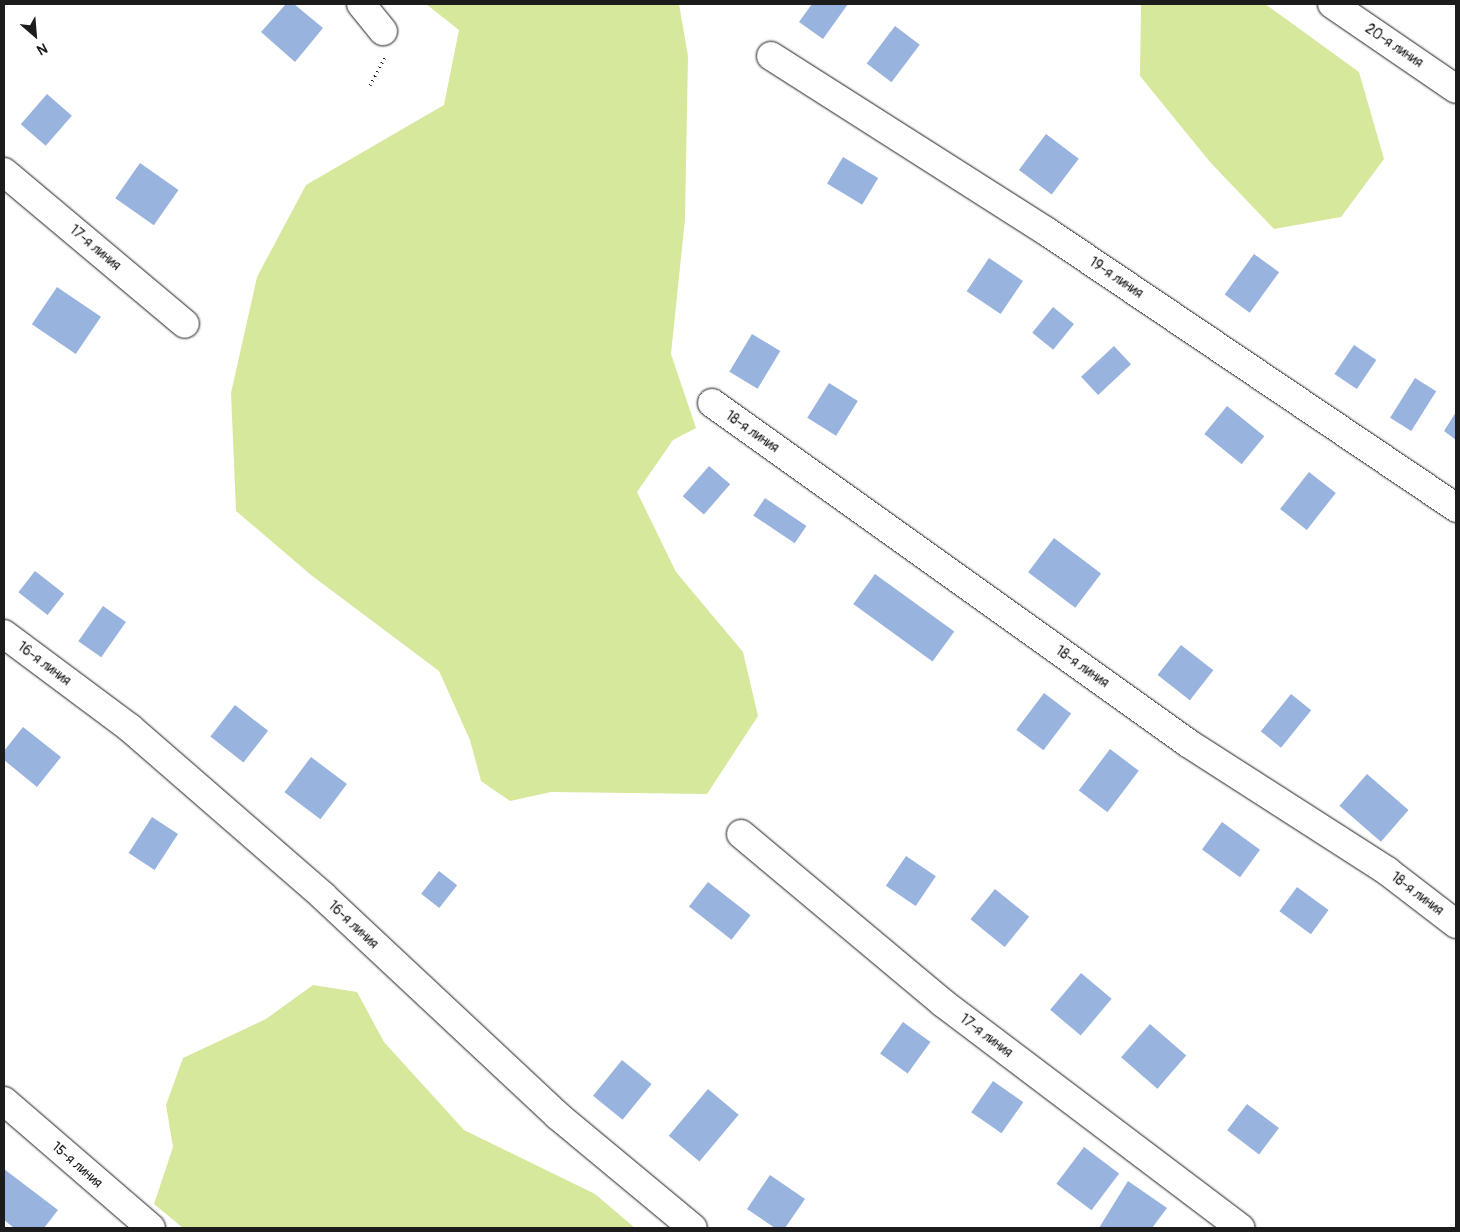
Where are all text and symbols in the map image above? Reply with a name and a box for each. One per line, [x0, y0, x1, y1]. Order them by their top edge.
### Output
north arrow [10, 10, 60, 60]
street label: 20-я линия [1362, 20, 1426, 72]
text: N [34, 39, 50, 59]
street label: 17-я линия [66, 222, 124, 274]
street label: 19-я линия [1086, 254, 1146, 302]
street label: 18-я линия [722, 407, 782, 457]
street label: 16-я линия [14, 638, 74, 690]
street label: 18-я линия [1052, 642, 1112, 692]
street label: 18-я линия [1387, 869, 1447, 919]
street label: 16-я линия [324, 898, 382, 952]
street label: 17-я линия [956, 1011, 1016, 1061]
street label: 15-я линия [48, 1138, 106, 1192]

